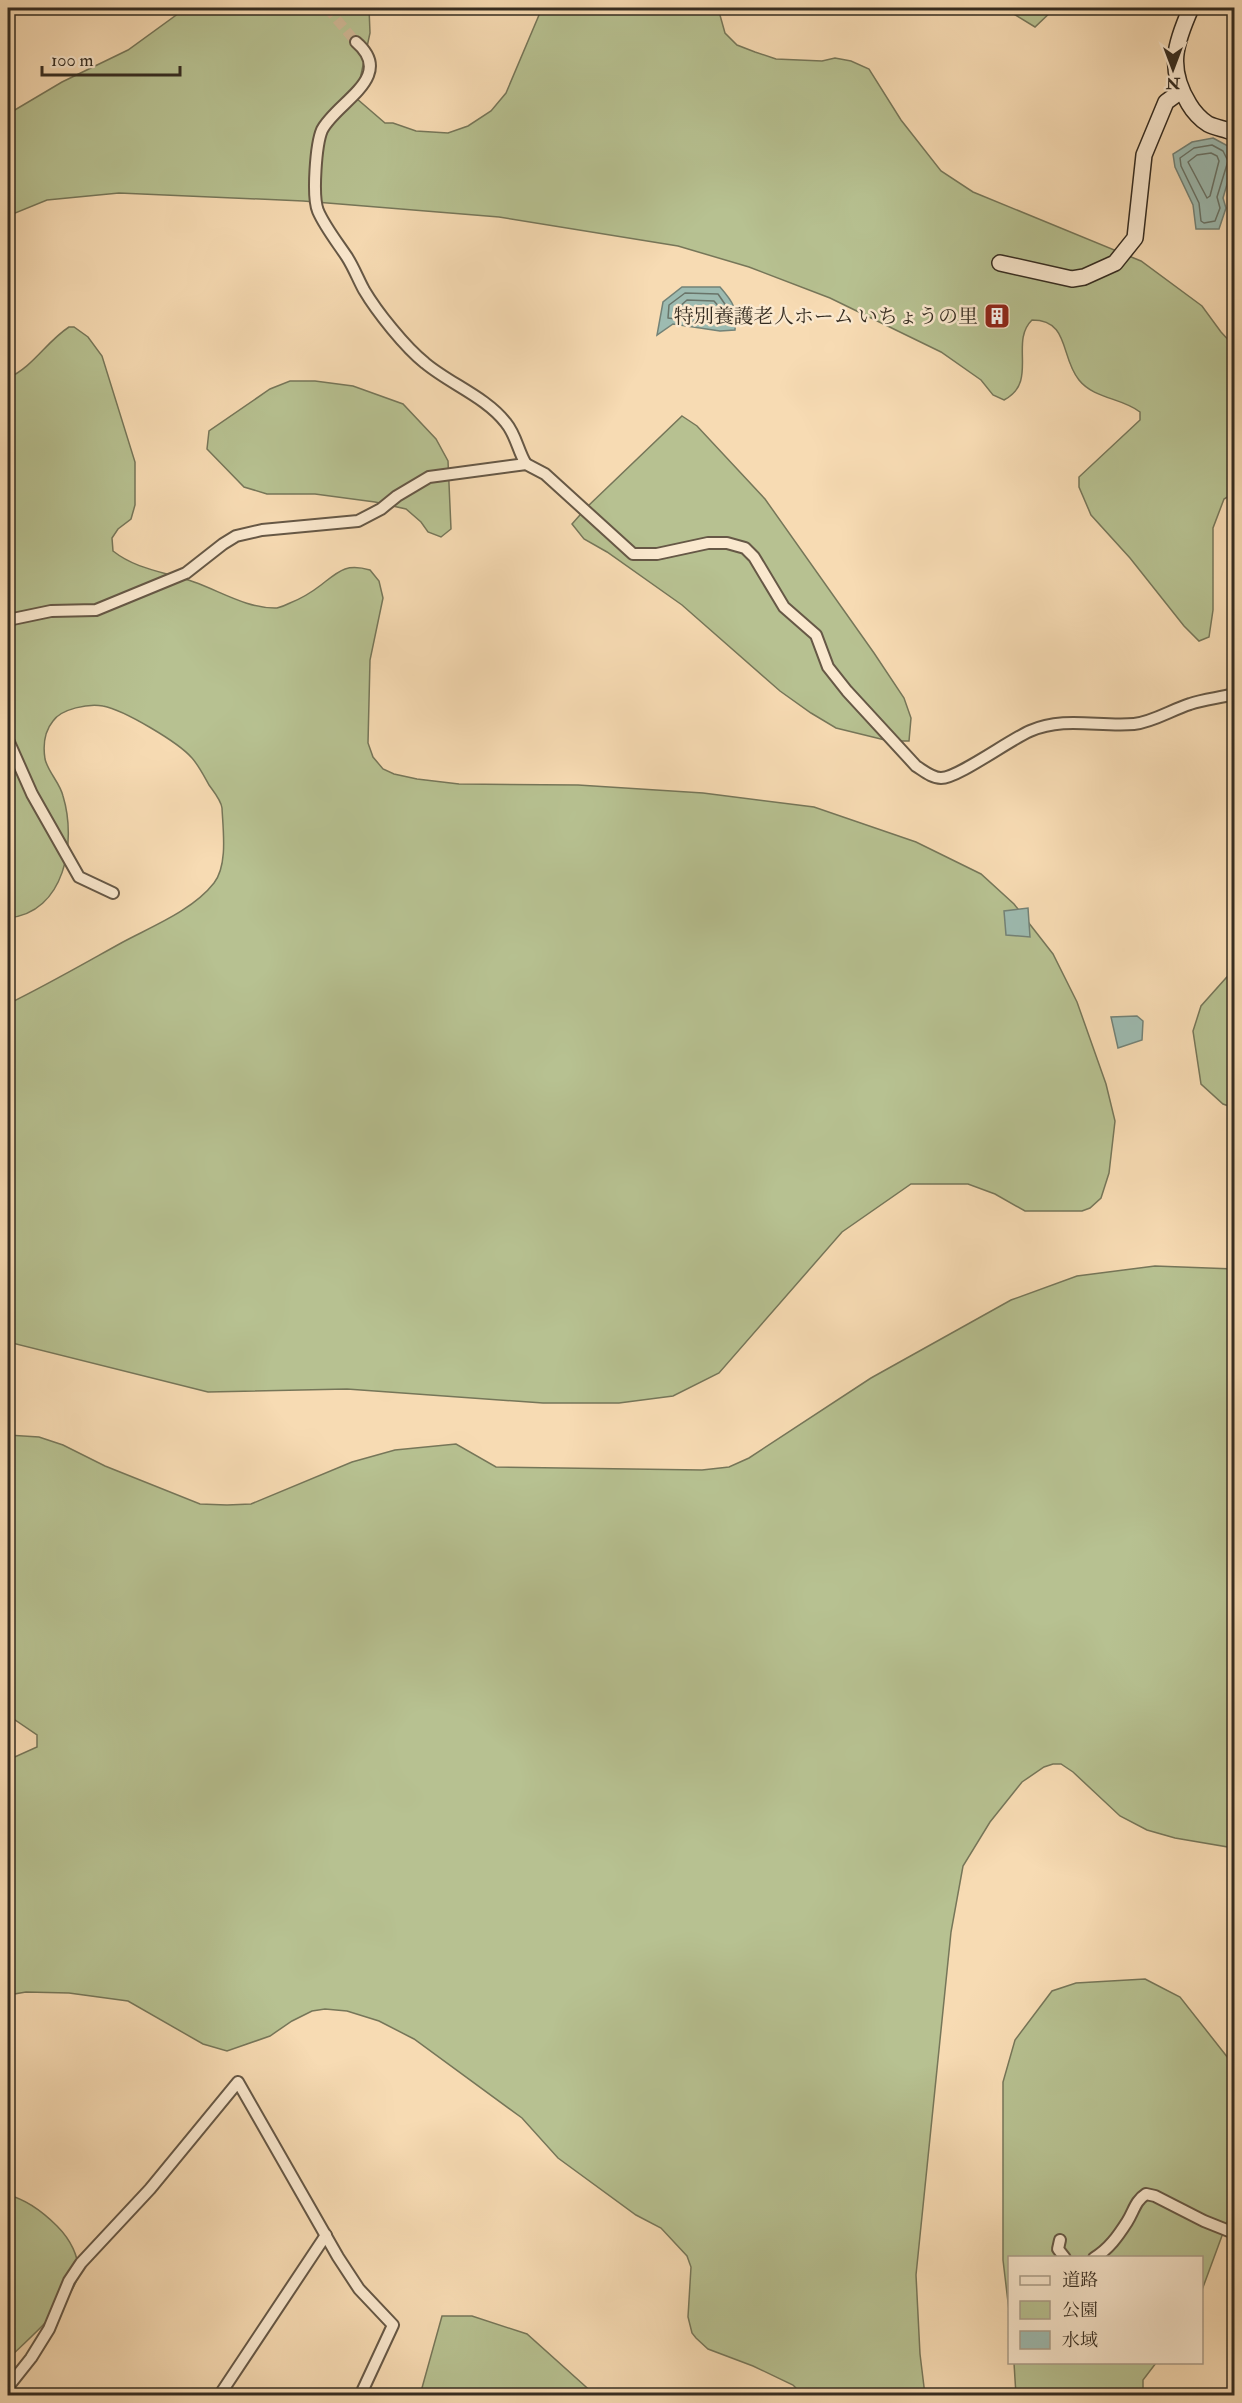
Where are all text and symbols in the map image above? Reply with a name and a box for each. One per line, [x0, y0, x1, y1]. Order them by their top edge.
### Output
scale bar [42, 39, 180, 77]
north arrow [1143, 39, 1203, 99]
text: 100 m [51, 49, 94, 72]
text: N [1165, 73, 1181, 93]
building icon: 特別養護老人ホーム いちょうの里 [982, 301, 1012, 331]
place label: 特別養護老人ホーム いちょうの里 [674, 304, 978, 329]
legend [1008, 2256, 1203, 2364]
text: 道路 [1062, 2269, 1098, 2292]
text: 公園 [1062, 2299, 1098, 2322]
text: 水域 [1062, 2329, 1098, 2352]

